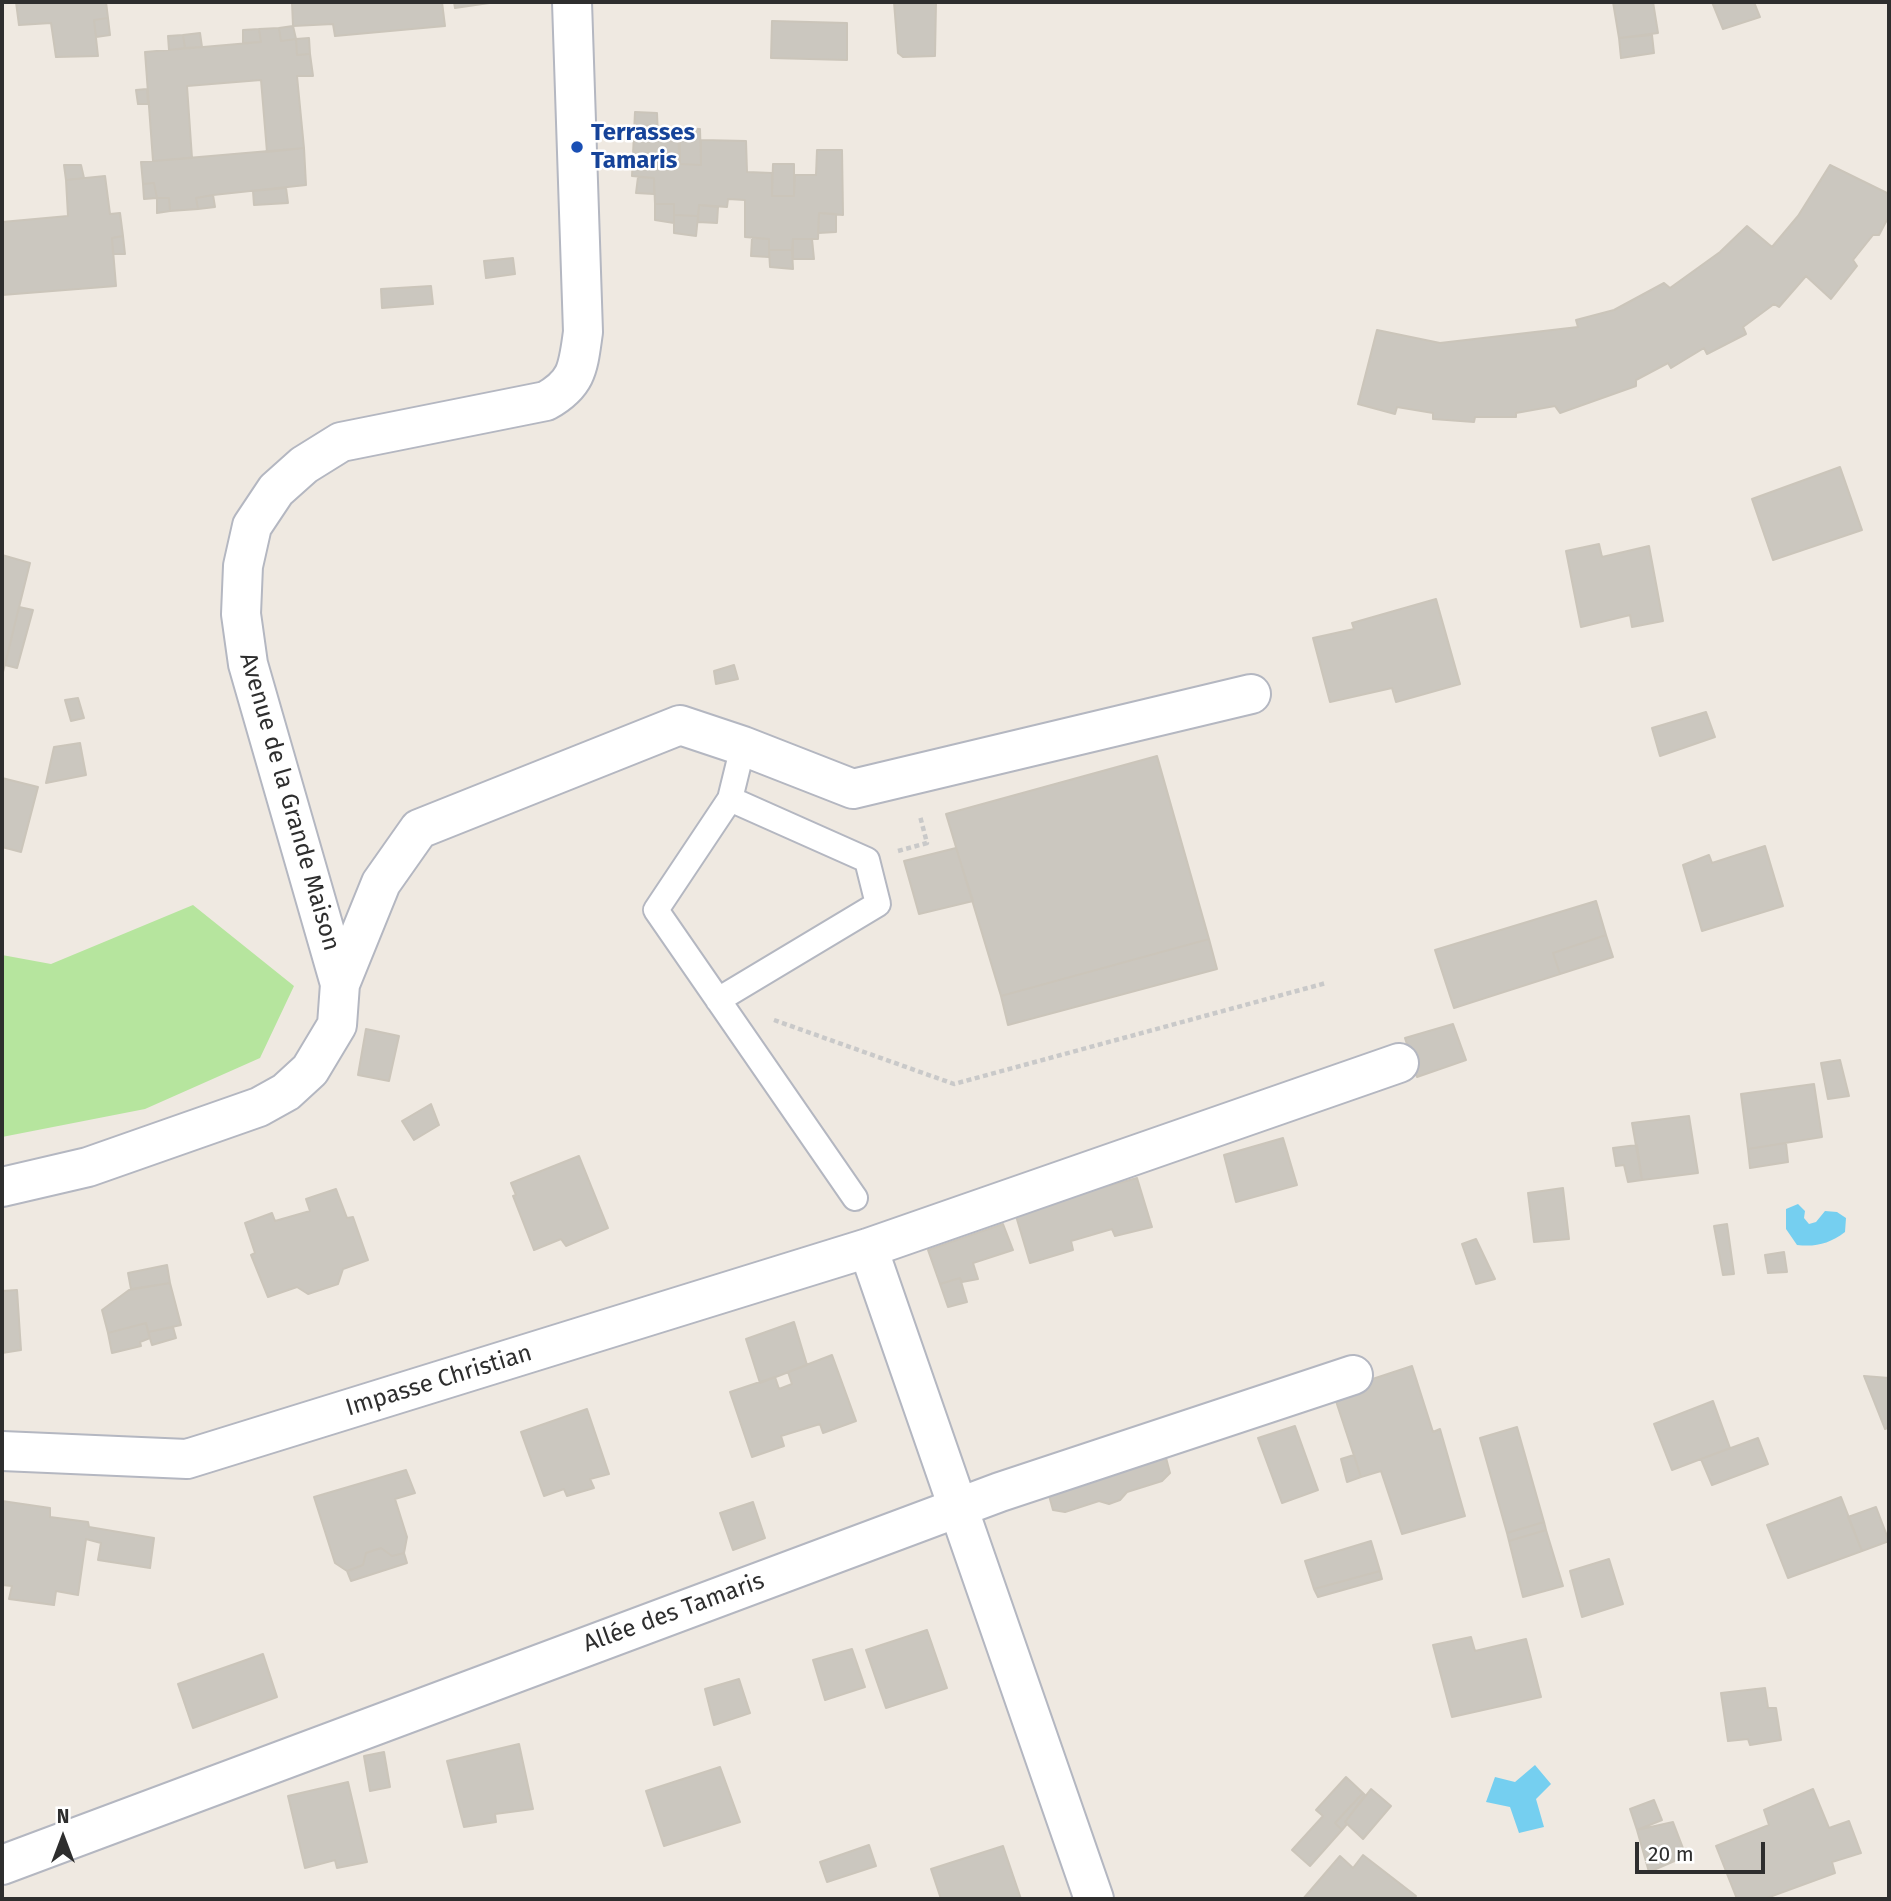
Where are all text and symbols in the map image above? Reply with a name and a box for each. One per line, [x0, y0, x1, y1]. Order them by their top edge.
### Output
place label: Terrasses Tamaris [591, 119, 695, 175]
marker: Terrasses Tamaris [569, 139, 585, 155]
street label: Avenue de la Grande Maison [233, 650, 345, 954]
street label: Impasse Christian [342, 1339, 536, 1423]
street label: Allée des Tamaris [580, 1567, 768, 1659]
north arrow [28, 1803, 98, 1873]
text: N [57, 1805, 69, 1828]
scale bar [1639, 1828, 1769, 1872]
text: 20 m [1648, 1841, 1694, 1867]

